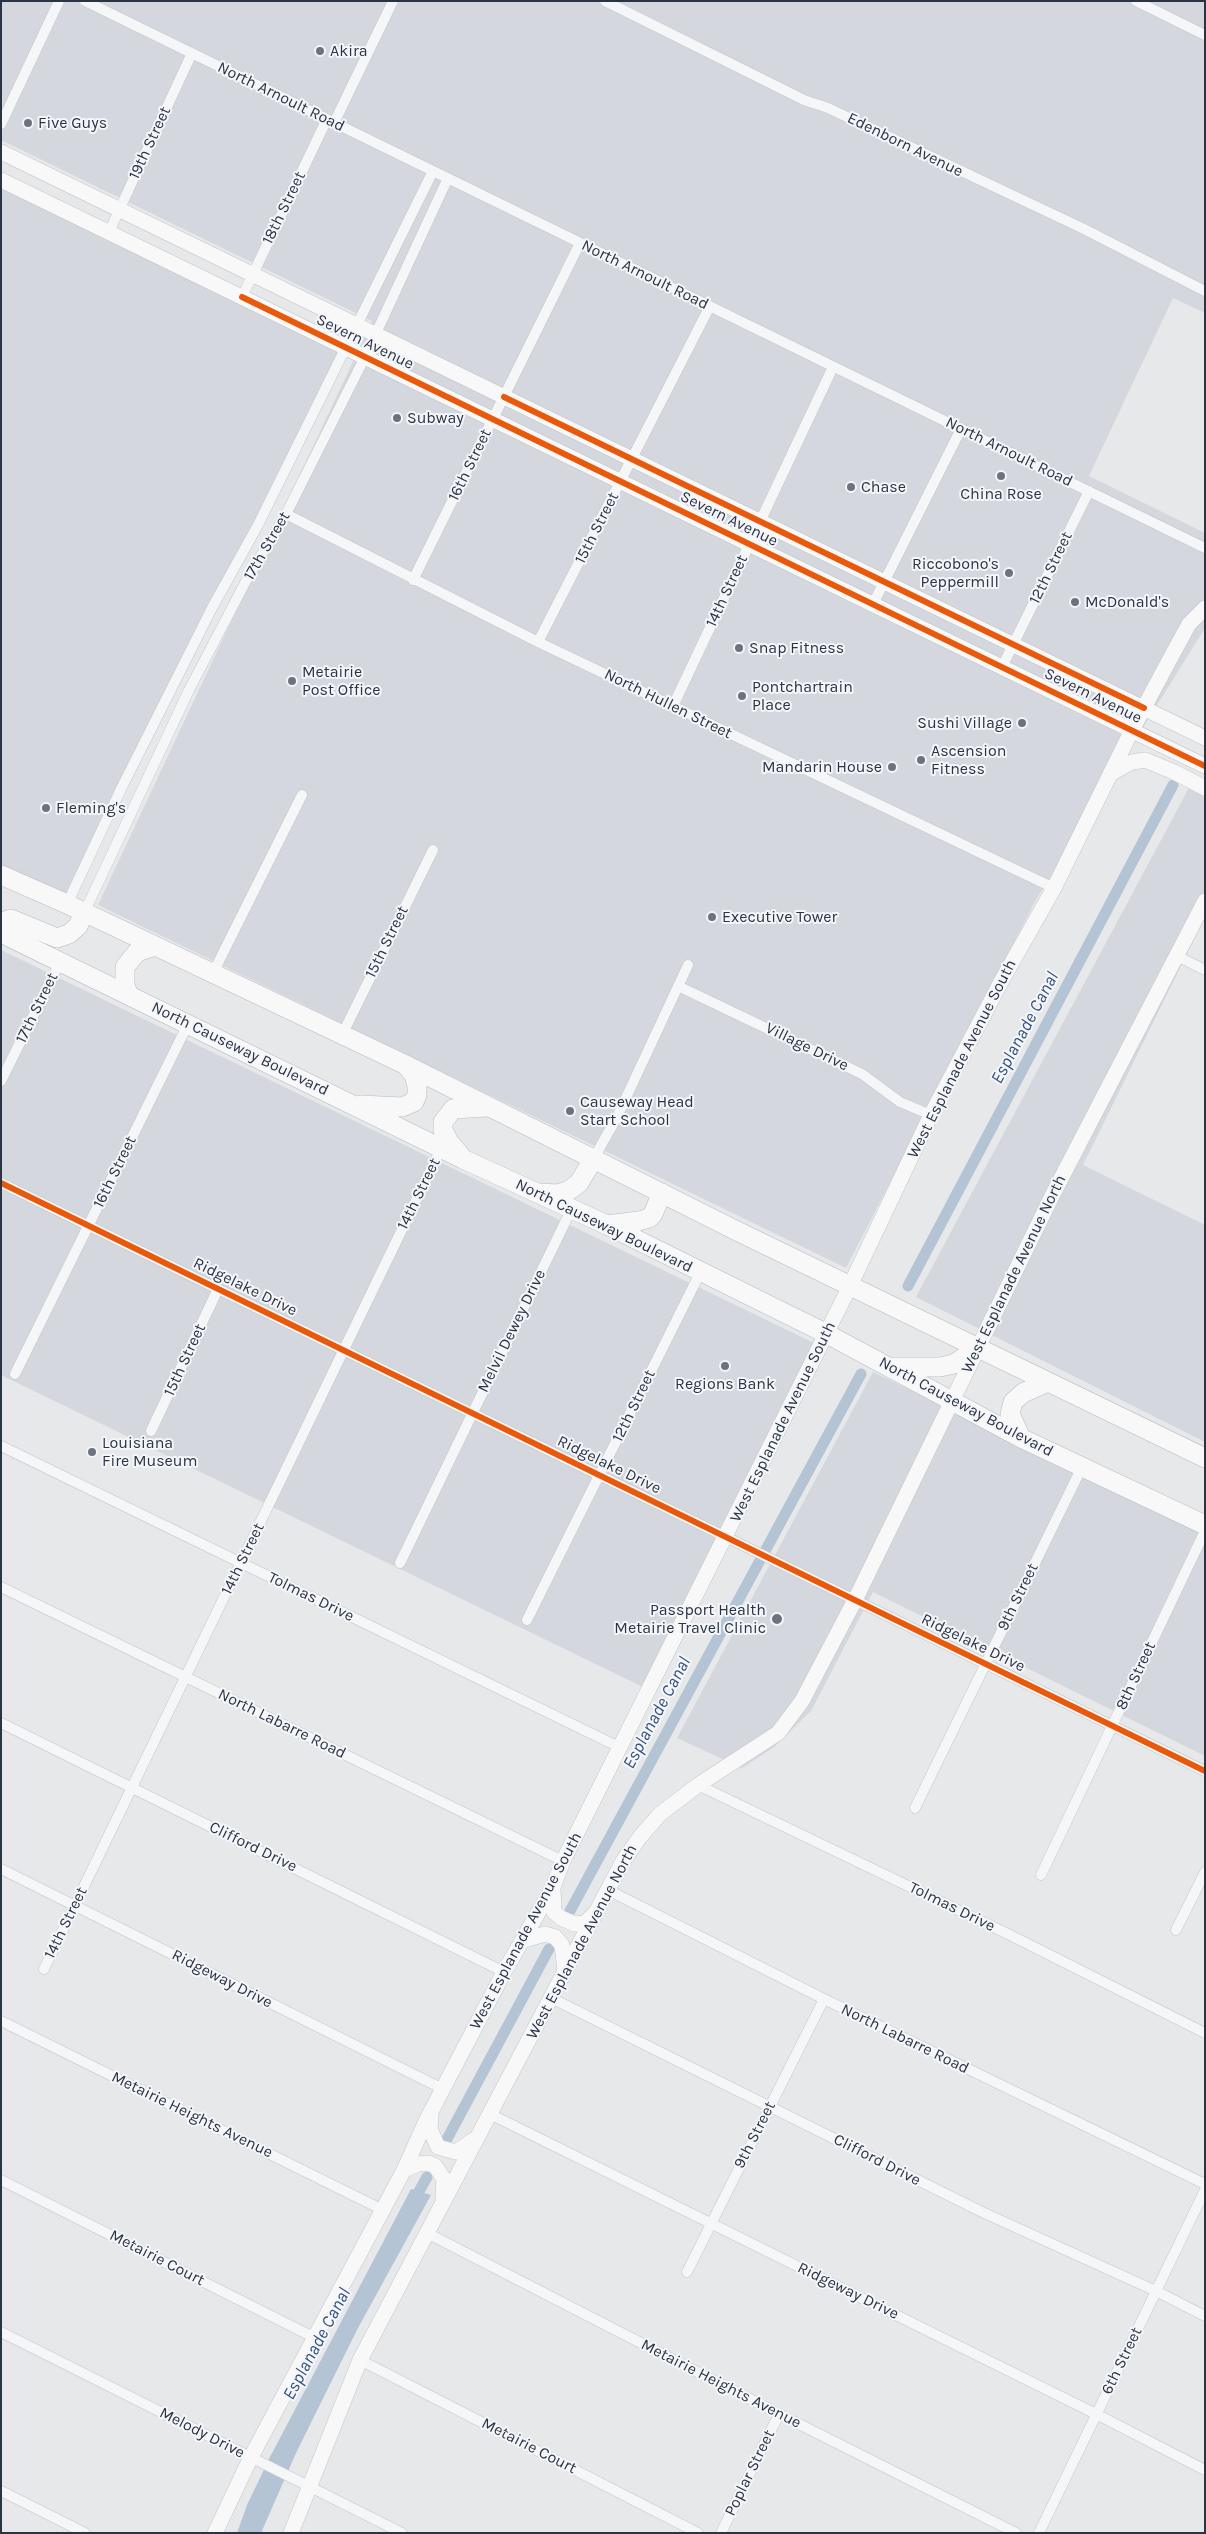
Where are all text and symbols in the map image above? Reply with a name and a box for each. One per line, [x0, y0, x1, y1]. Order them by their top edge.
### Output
place label: Akira [330, 41, 368, 61]
marker: Akira [314, 45, 326, 57]
street label: North Arnoult Road [214, 58, 348, 136]
street label: 19th Street [125, 104, 175, 182]
street label: Edenborn Avenue [844, 109, 966, 181]
place label: Five Guys [38, 113, 107, 133]
marker: Five Guys [22, 117, 34, 129]
street label: 18th Street [258, 169, 310, 247]
street label: North Arnoult Road [578, 236, 712, 314]
street label: Severn Avenue [313, 310, 417, 374]
place label: Subway [407, 408, 464, 428]
marker: Subway [391, 412, 403, 424]
street label: North Arnoult Road [942, 413, 1076, 491]
street label: 16th Street [444, 426, 496, 504]
marker: China Rose [995, 470, 1007, 482]
place label: Chase [861, 477, 906, 497]
marker: Chase [845, 481, 857, 493]
place label: China Rose [960, 484, 1042, 504]
street label: Severn Avenue [677, 487, 781, 551]
street label: 15th Street [571, 489, 623, 567]
street label: 17th Street [240, 508, 294, 584]
street label: 12th Street [1025, 529, 1077, 607]
street label: 14th Street [702, 552, 752, 630]
place label: Riccobono's Peppermill [912, 554, 999, 592]
marker: Riccobono's Peppermill [1003, 567, 1015, 579]
place label: McDonald's [1085, 592, 1169, 612]
marker: McDonald's [1069, 596, 1081, 608]
place label: Snap Fitness [749, 638, 844, 658]
marker: Snap Fitness [733, 642, 745, 654]
place label: Metairie Post Office [302, 662, 380, 700]
street label: Severn Avenue [1041, 664, 1145, 728]
street label: North Hullen Street [601, 665, 735, 743]
marker: Metairie Post Office [286, 675, 298, 687]
place label: Pontchartrain Place [752, 677, 853, 715]
marker: Pontchartrain Place [736, 690, 748, 702]
place label: Sushi Village [917, 713, 1012, 733]
marker: Sushi Village [1016, 717, 1028, 729]
place label: Ascension Fitness [931, 741, 1006, 779]
marker: Ascension Fitness [915, 754, 927, 766]
place label: Mandarin House [762, 757, 882, 777]
marker: Mandarin House [886, 761, 898, 773]
place label: Fleming's [56, 798, 126, 818]
marker: Fleming's [40, 802, 52, 814]
street label: 15th Street [361, 903, 413, 981]
place label: Executive Tower [722, 907, 837, 927]
marker: Executive Tower [706, 911, 718, 923]
street label: West Esplanade Avenue South [903, 956, 1021, 1162]
water label: Esplanade Canal [986, 968, 1064, 1088]
street label: 17th Street [12, 970, 62, 1046]
street label: North Causeway Boulevard [148, 998, 332, 1100]
street label: Village Drive [762, 1019, 852, 1075]
place label: Causeway Head Start School [580, 1092, 694, 1130]
marker: Causeway Head Start School [564, 1105, 576, 1117]
street label: 16th Street [89, 1133, 141, 1211]
street label: 14th Street [393, 1155, 445, 1233]
street label: West Esplanade Avenue North [958, 1172, 1070, 1376]
street label: North Causeway Boulevard [512, 1175, 696, 1277]
street label: Ridgelake Drive [190, 1254, 300, 1320]
street label: Melvil Dewey Drive [474, 1266, 550, 1396]
street label: West Esplanade Avenue South [726, 1319, 840, 1525]
street label: 15th Street [160, 1321, 210, 1399]
street label: North Causeway Boulevard [876, 1353, 1056, 1461]
marker: Regions Bank [719, 1360, 731, 1372]
street label: 12th Street [608, 1367, 660, 1445]
place label: Regions Bank [675, 1374, 775, 1394]
street label: Ridgelake Drive [554, 1432, 664, 1498]
place label: Louisiana Fire Museum [102, 1433, 197, 1471]
marker: Louisiana Fire Museum [86, 1446, 98, 1458]
street label: 14th Street [217, 1520, 269, 1598]
street label: 9th Street [993, 1560, 1043, 1634]
street label: Tolmas Drive [265, 1568, 357, 1626]
place label: Passport Health Metairie Travel Clinic [614, 1600, 766, 1638]
street label: Ridgelake Drive [918, 1610, 1028, 1676]
marker: Passport Health Metairie Travel Clinic [770, 1612, 784, 1626]
street label: 8th Street [1112, 1639, 1160, 1713]
water label: Esplanade Canal [618, 1653, 696, 1773]
street label: North Labarre Road [215, 1685, 349, 1763]
street label: Clifford Drive [206, 1818, 300, 1876]
street label: West Esplanade Avenue South [466, 1829, 586, 2033]
street label: West Esplanade Avenue North [522, 1841, 642, 2043]
street label: Tolmas Drive [906, 1878, 998, 1936]
street label: 14th Street [40, 1884, 92, 1962]
street label: Ridgeway Drive [168, 1945, 276, 2013]
street label: North Labarre Road [838, 2000, 972, 2078]
street label: Metairie Heights Avenue [108, 2068, 276, 2162]
street label: 9th Street [730, 2098, 780, 2172]
street label: Clifford Drive [830, 2130, 924, 2190]
street label: Metairie Court [106, 2226, 208, 2290]
street label: Ridgeway Drive [794, 2258, 902, 2324]
water label: Esplanade Canal [278, 2284, 356, 2404]
street label: 6th Street [1097, 2324, 1147, 2398]
street label: Metairie Heights Avenue [638, 2335, 804, 2433]
street label: Melody Drive [156, 2403, 248, 2463]
street label: Metairie Court [478, 2414, 580, 2478]
street label: Poplar Street [721, 2427, 779, 2519]

